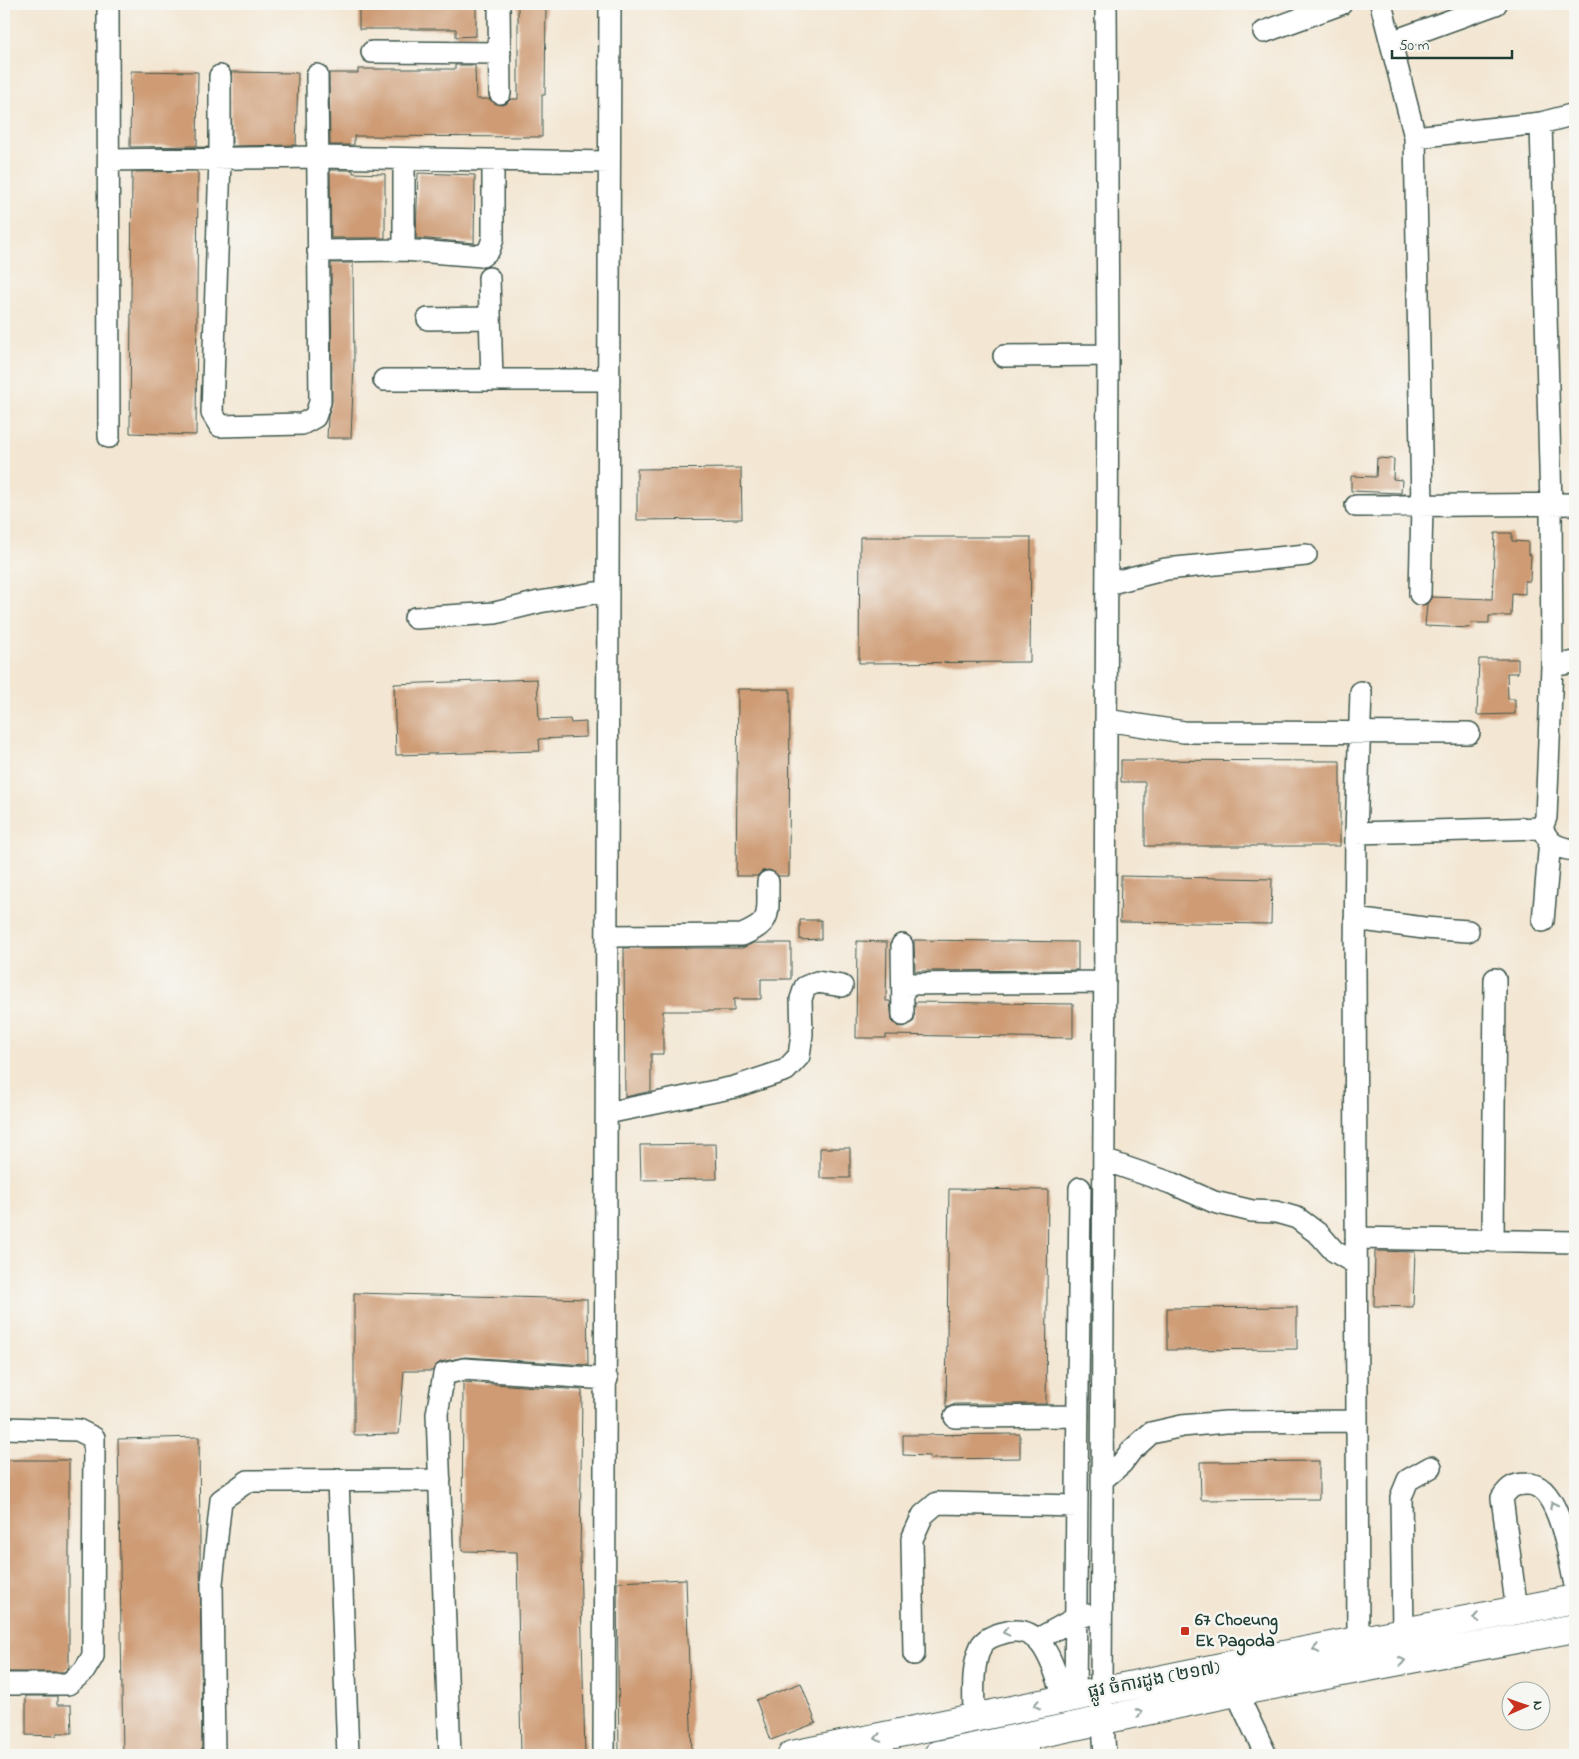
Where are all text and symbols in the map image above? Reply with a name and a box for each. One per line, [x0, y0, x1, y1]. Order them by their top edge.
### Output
scale bar [1392, 28, 1512, 60]
text: 50 m [1399, 35, 1430, 57]
one-way arrow [1549, 1501, 1559, 1510]
place label: 67 Choeung Ek Pagoda [1195, 1608, 1278, 1656]
one-way arrow [1471, 1613, 1480, 1623]
marker: 67 Choeung Ek Pagoda [1179, 1625, 1191, 1637]
one-way arrow [1001, 1626, 1010, 1637]
one-way arrow [1312, 1643, 1321, 1653]
street label: ផ្លូវ ចំការដូង (២១៧) [1086, 1655, 1222, 1708]
one-way arrow [1397, 1656, 1406, 1667]
north arrow [1502, 1682, 1552, 1732]
one-way arrow [1032, 1699, 1041, 1710]
text: N [1527, 1701, 1548, 1711]
one-way arrow [1135, 1708, 1144, 1718]
one-way arrow [873, 1732, 882, 1743]

